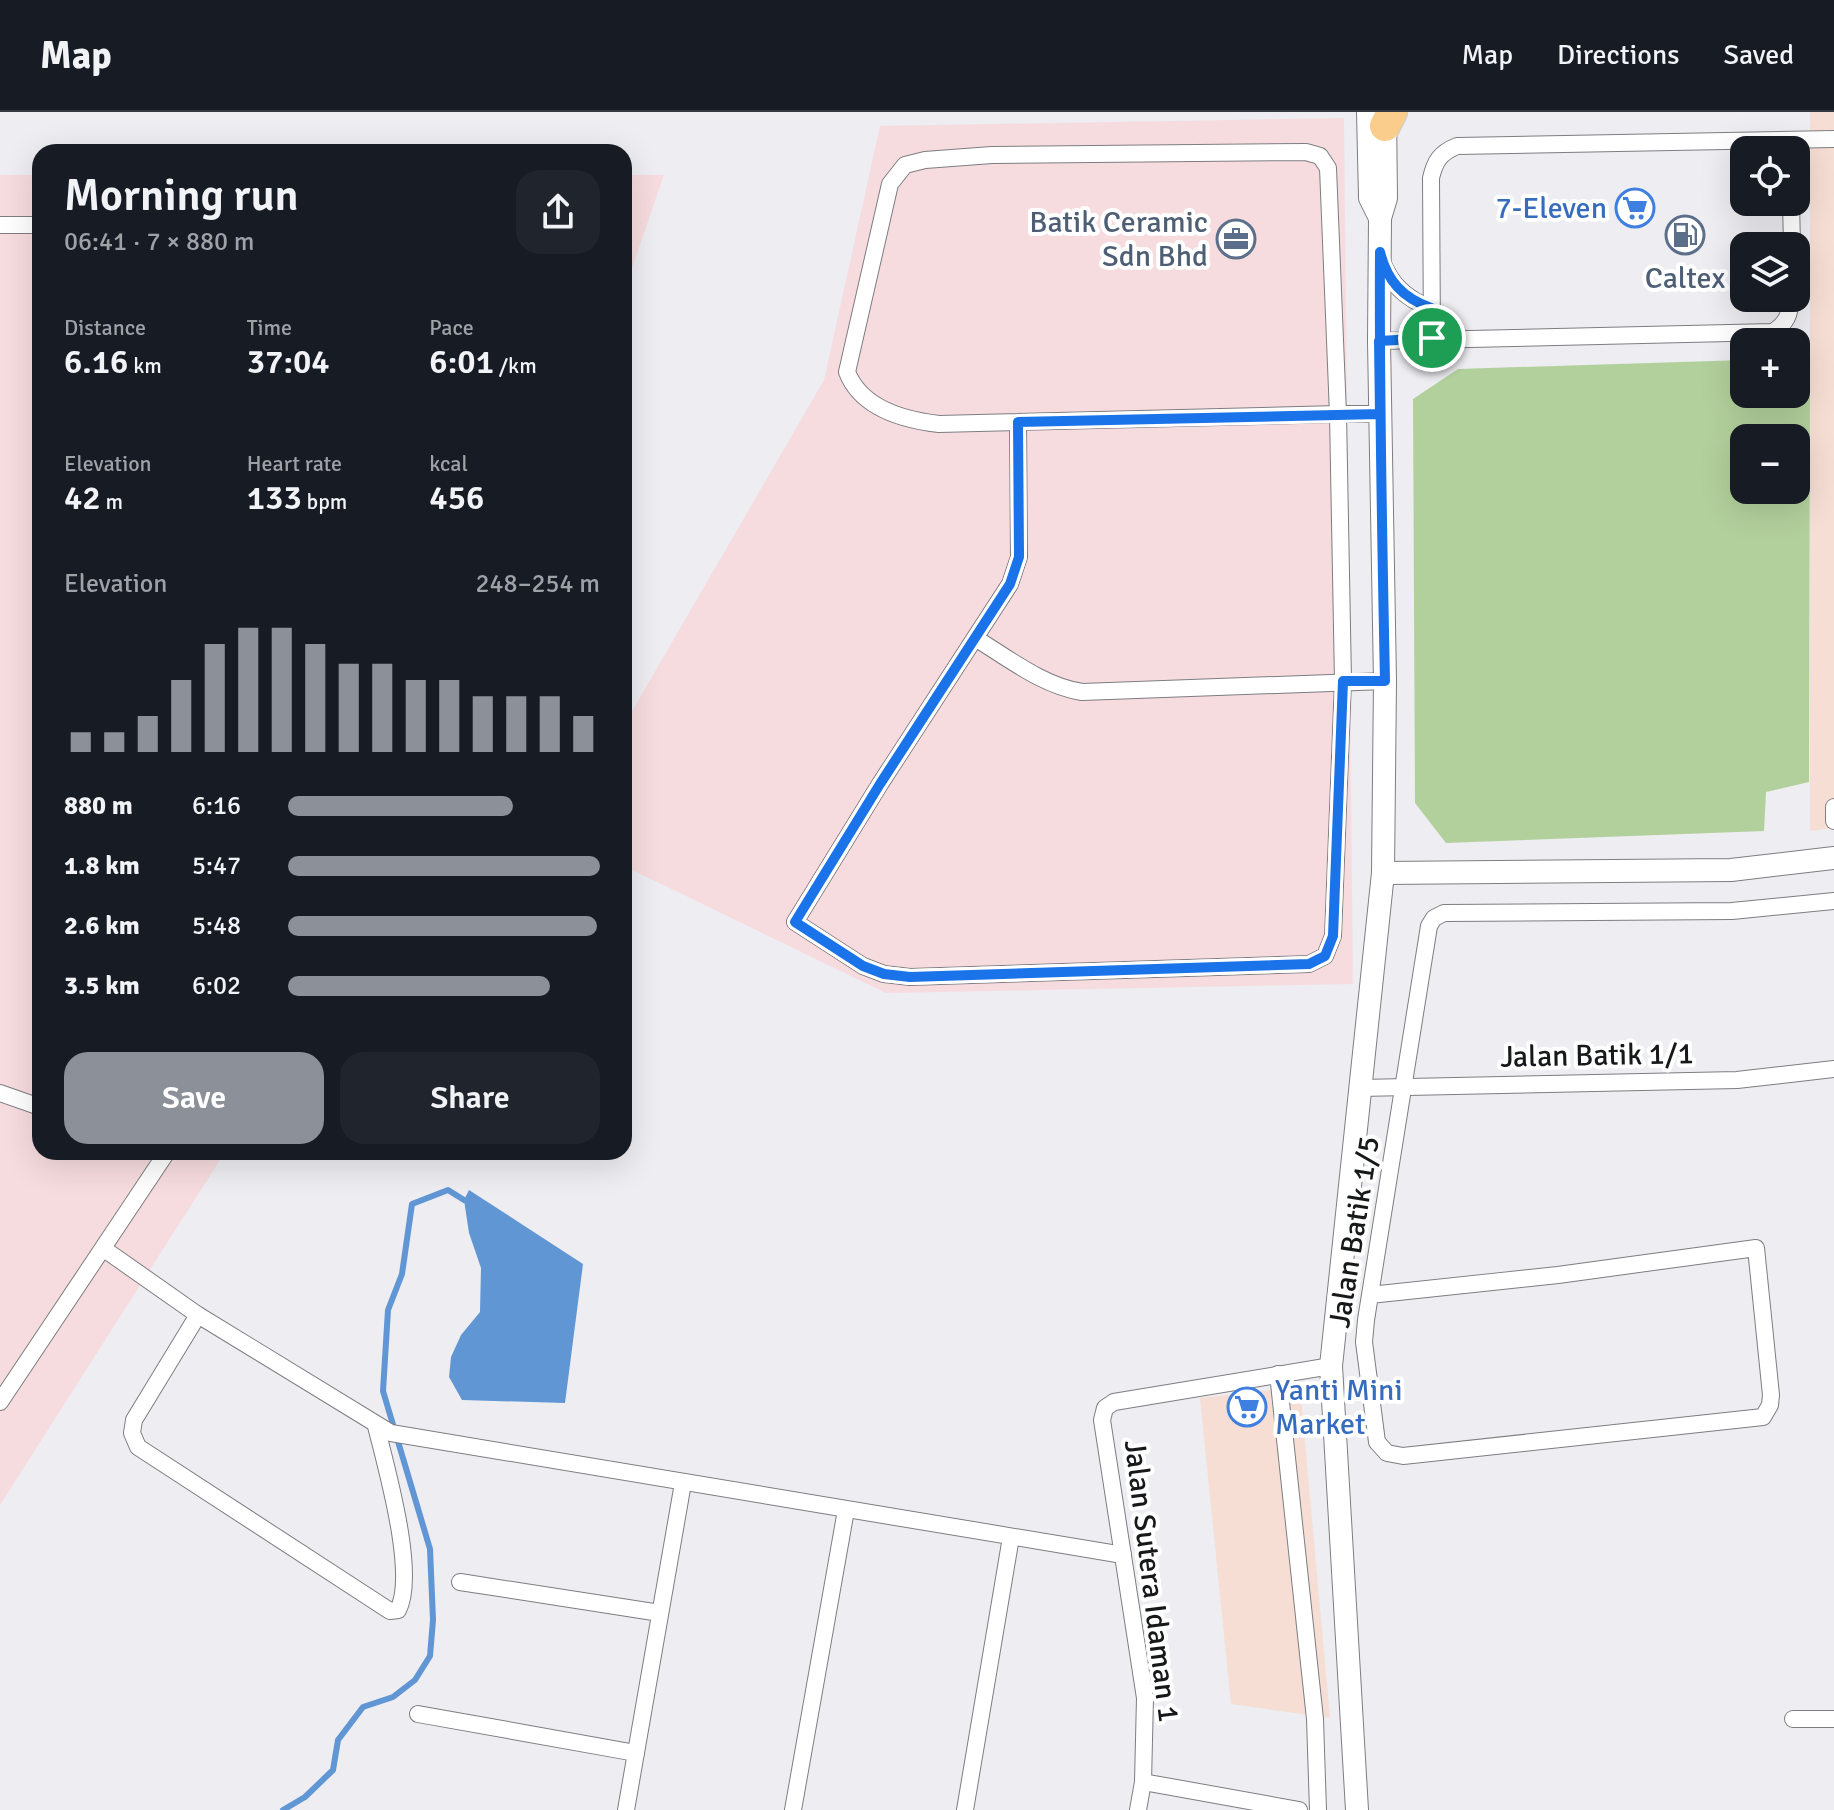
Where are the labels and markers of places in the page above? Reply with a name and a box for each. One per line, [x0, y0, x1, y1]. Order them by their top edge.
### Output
supermarket icon: 7-Eleven [1614, 187, 1656, 229]
place label: 7-Eleven [1496, 190, 1607, 227]
place label: Batik Ceramic Sdn Bhd [1029, 204, 1208, 275]
fuel station icon: Caltex [1664, 214, 1706, 256]
office icon: Batik Ceramic Sdn Bhd [1215, 218, 1257, 260]
place label: Caltex [1645, 260, 1725, 297]
pin [1398, 304, 1466, 372]
place label: Yanti Mini Market [1275, 1372, 1403, 1443]
supermarket icon: Yanti Mini Market [1226, 1386, 1268, 1428]

